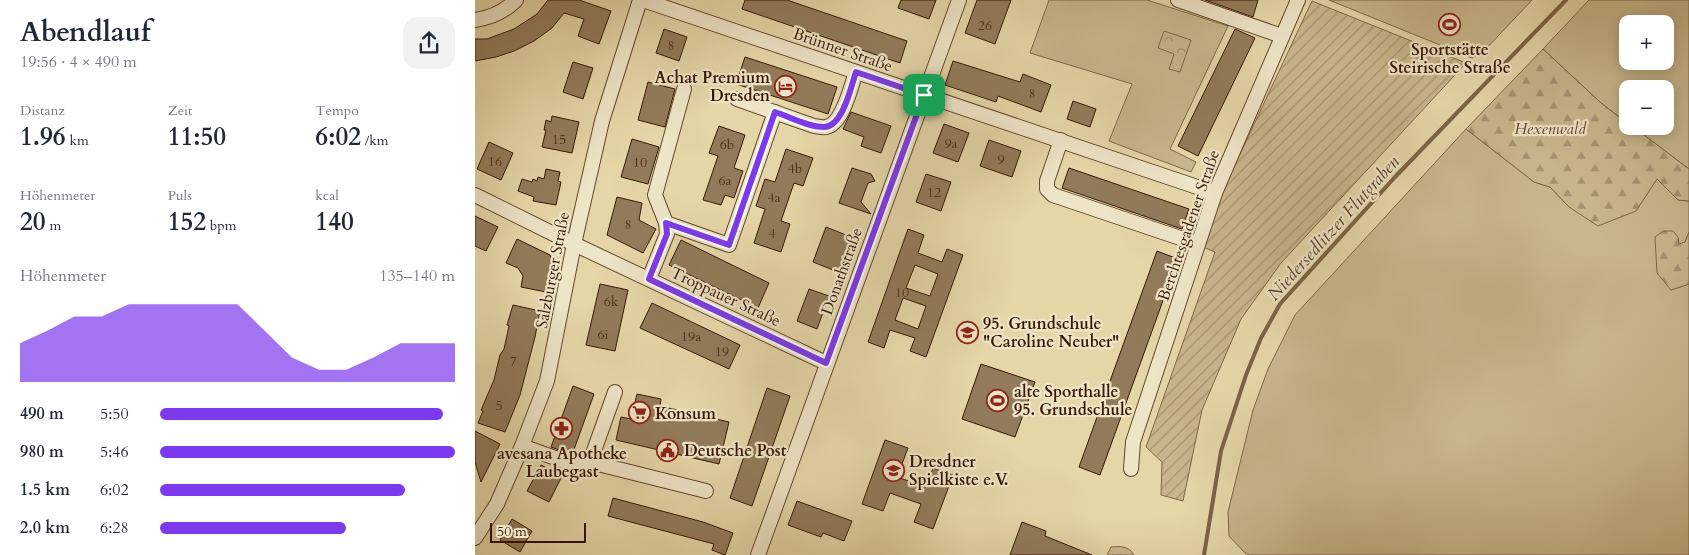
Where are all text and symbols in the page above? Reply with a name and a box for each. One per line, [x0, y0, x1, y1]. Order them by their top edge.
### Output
text: Abendlauf [20, 13, 151, 51]
sports icon: Sportstätte Steirische Straße [1438, 13, 1462, 37]
map controls [1619, 15, 1674, 135]
button: + [1619, 15, 1674, 70]
house number: 26 [978, 16, 992, 35]
button: share [403, 17, 455, 69]
street label: Brünner Straße [790, 23, 895, 77]
house number: 8 [667, 36, 675, 55]
place label: Sportstätte Steirische Straße [1389, 39, 1511, 79]
text: 19:56 · 4 × 490 m [20, 51, 137, 73]
place label: Achat Premium Dresden [654, 67, 771, 107]
hotel icon: Achat Premium Dresden [774, 74, 798, 98]
pin [903, 74, 945, 116]
button: − [1619, 80, 1674, 135]
icon: arrive [910, 81, 938, 109]
house number: 8 [1028, 84, 1036, 103]
text: Distanz [20, 101, 65, 120]
text: Zeit [168, 101, 192, 120]
text: Tempo [315, 101, 359, 120]
park label: Hexenwald [1514, 118, 1587, 140]
text: 1.96 [20, 120, 66, 154]
text: 11:50 [168, 120, 226, 154]
text: 6:02 [315, 120, 361, 154]
house number: 15 [552, 130, 566, 149]
text: km [66, 131, 89, 150]
text: /km [361, 131, 389, 150]
house number: 9a [944, 134, 958, 153]
house number: 6b [720, 135, 734, 154]
street label: Berchtesgadener Straße [1153, 147, 1225, 304]
house number: 9 [997, 150, 1005, 169]
water label: Niedersedlitzer Flutgraben [1262, 150, 1405, 306]
house number: 16 [488, 152, 502, 171]
house number: 10 [633, 153, 647, 172]
house number: 4b [788, 159, 802, 178]
house number: 6a [718, 171, 732, 190]
house number: 12 [927, 183, 941, 202]
text: Höhenmeter [20, 186, 95, 205]
text: Puls [168, 186, 192, 205]
text: kcal [315, 186, 339, 205]
house number: 4a [767, 188, 781, 207]
text: 20 [20, 205, 46, 239]
text: 152 [168, 205, 206, 239]
text: 140 [315, 205, 354, 239]
street label: Salzburger Straße [531, 210, 575, 330]
house number: 8 [624, 215, 632, 234]
text: m [46, 216, 61, 235]
text: bpm [206, 216, 237, 235]
house number: 4 [768, 224, 776, 243]
street label: Donathstraße [816, 225, 868, 318]
street label: Troppauer Straße [667, 262, 784, 332]
text: Höhenmeter [20, 265, 106, 287]
text: 135–140 m [379, 265, 455, 287]
house number: 10 [895, 283, 909, 302]
house number: 6k [604, 292, 619, 311]
place label: 95. Grundschule "Caroline Neuber" [983, 313, 1119, 353]
school or university icon: 95. Grundschule "Caroline Neuber" [955, 320, 979, 344]
house number: 6i [597, 325, 609, 344]
house number: 19a [681, 327, 701, 346]
house number: 19 [715, 342, 729, 361]
house number: 7 [509, 352, 517, 371]
place label: alte Sporthalle 95. Grundschule [1014, 381, 1133, 421]
sports icon: alte Sporthalle 95. Grundschule [986, 388, 1010, 412]
house number: 5 [495, 396, 503, 415]
supermarket icon: Konsum [627, 401, 651, 425]
text: 490 m [20, 403, 64, 425]
text: 5:50 [100, 403, 129, 425]
place label: Konsum [655, 403, 716, 425]
pharmacy icon: avesana Apotheke Laubegast [550, 417, 574, 441]
public building icon: Deutsche Post [656, 438, 680, 462]
place label: Deutsche Post [684, 440, 787, 462]
text: 980 m [20, 441, 64, 463]
text: 5:46 [100, 441, 129, 463]
place label: avesana Apotheke Laubegast [497, 443, 627, 483]
place label: Dresdner Spielkiste e.V. [909, 451, 1008, 491]
school or university icon: Dresdner Spielkiste e.V. [881, 458, 905, 482]
text: 1.5 km [20, 479, 70, 501]
text: 6:02 [100, 479, 129, 501]
text: 2.0 km [20, 517, 70, 539]
text: 6:28 [100, 517, 129, 539]
scale bar [490, 520, 586, 543]
text: 50 m [497, 522, 527, 541]

